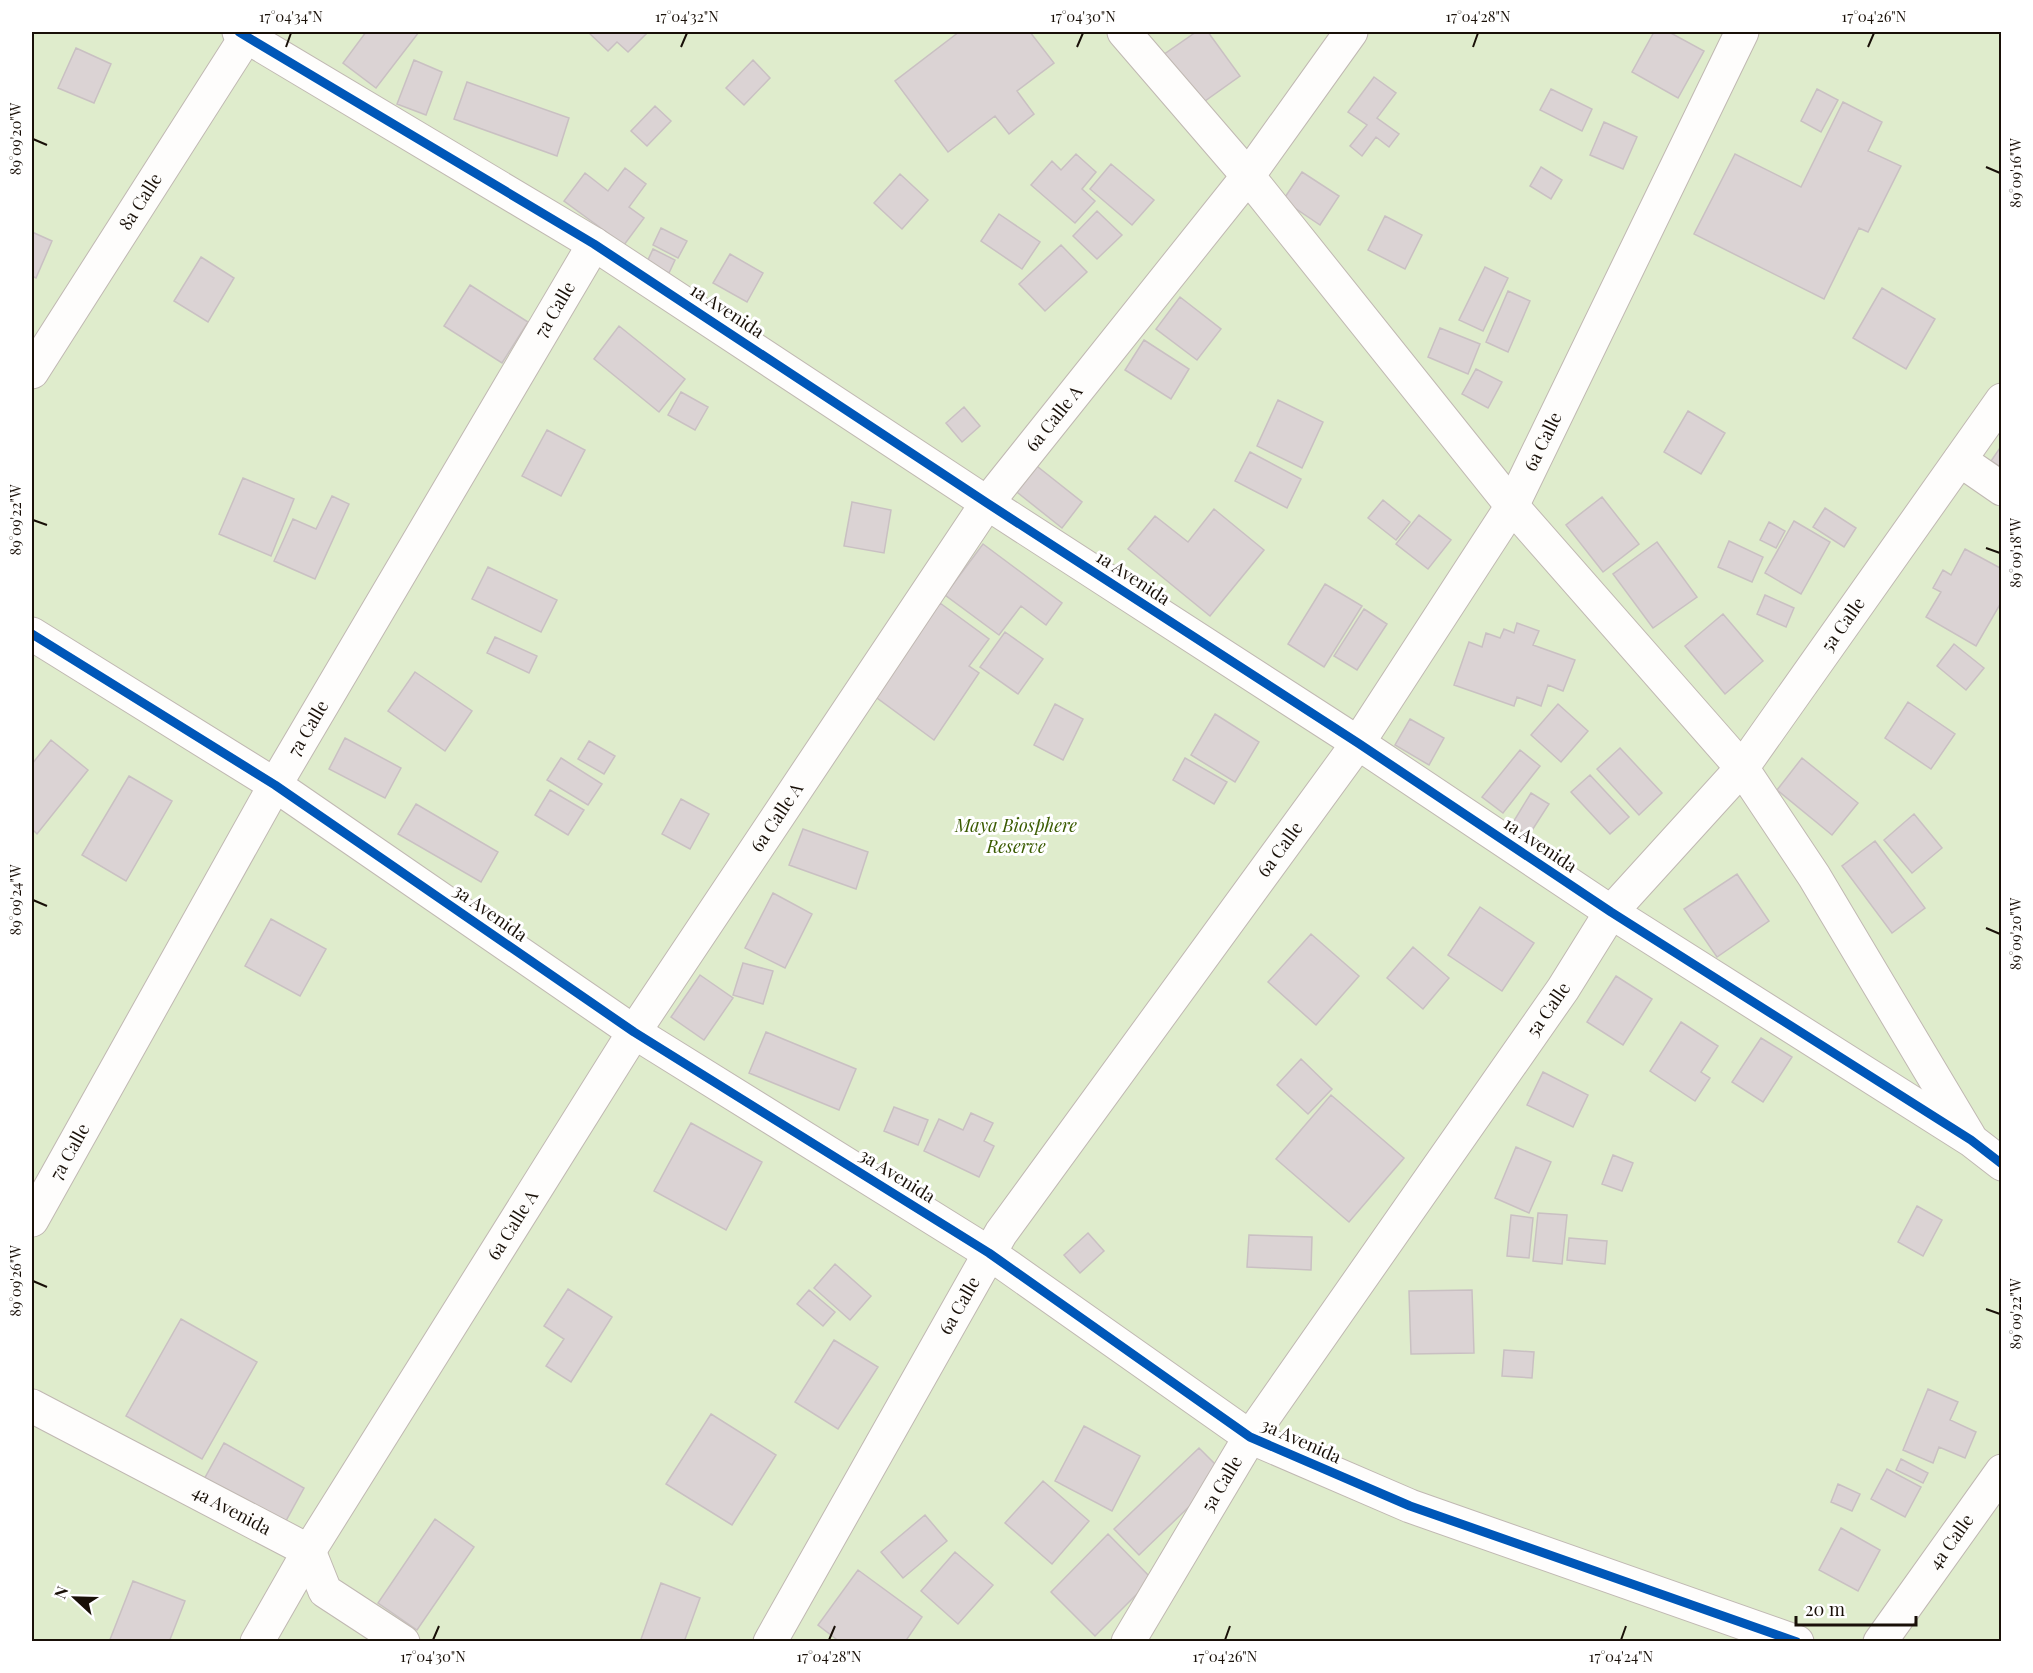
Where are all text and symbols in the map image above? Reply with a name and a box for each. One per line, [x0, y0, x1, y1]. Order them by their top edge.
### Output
text: 17°04'34"N [259, 6, 323, 26]
text: 17°04'32"N [655, 6, 719, 26]
text: 17°04'30"N [1050, 6, 1116, 26]
text: 17°04'28"N [1445, 6, 1511, 26]
text: 17°04'26"N [1842, 6, 1907, 26]
text: 89°09'20"W [5, 102, 25, 175]
text: 89°09'16"W [2005, 138, 2025, 208]
street label: 8a Calle [113, 168, 167, 234]
street label: 7a Calle [529, 277, 580, 342]
street label: 1a Avenida [686, 277, 769, 343]
street label: 6a Calle A [1020, 379, 1088, 456]
street label: 6a Calle [1518, 408, 1567, 475]
text: 89°09'22"W [5, 484, 25, 555]
text: 89°09'18"W [2005, 518, 2025, 588]
street label: 1a Avenida [1092, 544, 1175, 610]
street label: 5a Calle [1815, 592, 1870, 656]
street label: 7a Calle [282, 695, 333, 760]
street label: 6a Calle A [745, 777, 808, 856]
street label: 1a Avenida [1499, 811, 1582, 878]
park label: Maya Biosphere Reserve [954, 813, 1077, 858]
street label: 6a Calle [1251, 817, 1308, 882]
text: 89°09'24"W [5, 864, 25, 935]
street label: 3a Avenida [449, 878, 532, 946]
text: 89°09'20"W [2005, 897, 2025, 970]
street label: 5a Calle [1520, 977, 1575, 1041]
street label: 7a Calle [44, 1119, 95, 1184]
street label: 3a Avenida [855, 1142, 940, 1208]
street label: 6a Calle A [481, 1185, 543, 1264]
text: 89°09'26"W [5, 1245, 25, 1317]
street label: 6a Calle [933, 1272, 985, 1339]
text: 89°09'22"W [2005, 1278, 2025, 1349]
street label: 3a Avenida [1258, 1412, 1345, 1468]
street label: 5a Calle [1195, 1451, 1247, 1516]
street label: 4a Avenida [188, 1479, 276, 1540]
street label: 4a Calle [1923, 1509, 1979, 1574]
north arrow [45, 1568, 105, 1628]
text: N [49, 1582, 73, 1601]
scale bar [1796, 1589, 1916, 1627]
text: 20 m [1805, 1597, 1845, 1621]
text: 17°04'30"N [400, 1646, 466, 1666]
text: 17°04'28"N [796, 1646, 862, 1666]
text: 17°04'26"N [1193, 1646, 1258, 1666]
text: 17°04'24"N [1589, 1646, 1654, 1666]

